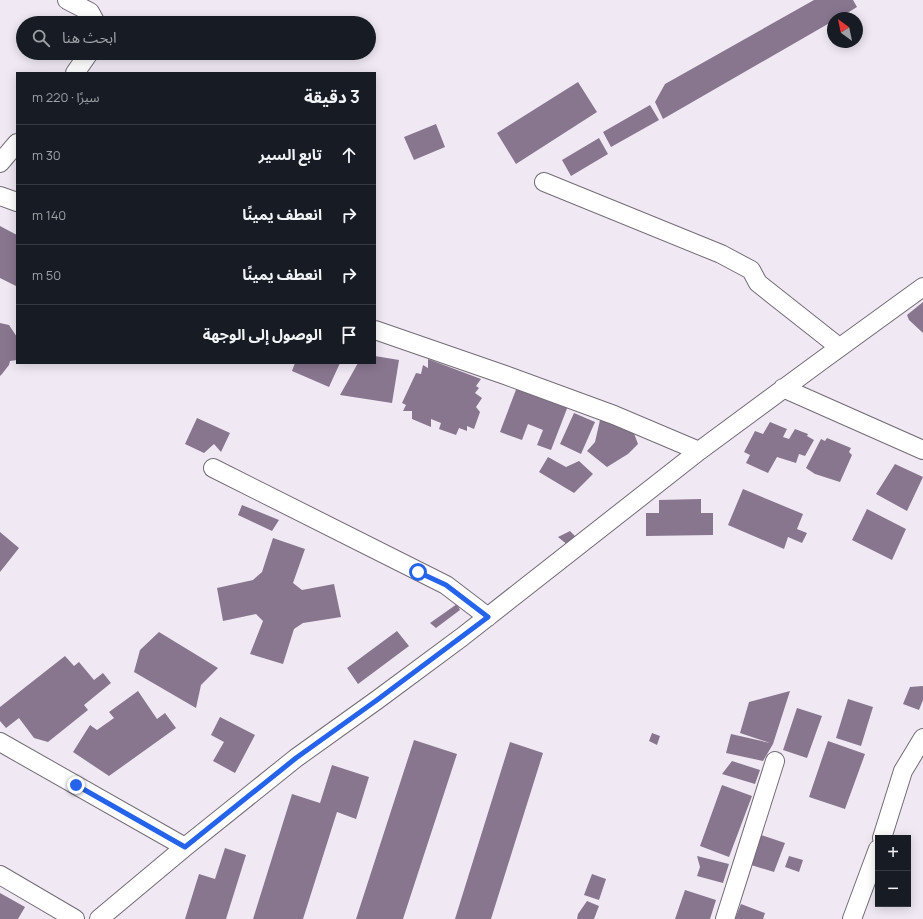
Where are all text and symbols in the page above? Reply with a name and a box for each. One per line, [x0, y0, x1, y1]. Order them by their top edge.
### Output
north arrow [827, 12, 863, 48]
search box [16, 16, 376, 60]
icon: search [30, 27, 52, 49]
text: ابحث هنا [62, 27, 117, 48]
text: 3 دقيقة [304, 85, 360, 108]
text: سيرًا · 220 m [32, 88, 100, 106]
text: تابع السير [259, 144, 322, 165]
icon: ahead [338, 144, 360, 166]
text: 30 m [32, 146, 61, 164]
text: انعطف يمينًا [242, 204, 322, 225]
icon: right [338, 204, 360, 226]
text: 140 m [32, 206, 66, 224]
text: انعطف يمينًا [242, 264, 322, 285]
icon: right [338, 264, 360, 286]
text: 50 m [32, 266, 61, 284]
text: الوصول إلى الوجهة [203, 324, 322, 345]
icon: arrive [338, 324, 360, 346]
route start [409, 563, 427, 581]
route end [67, 776, 85, 794]
map controls [875, 835, 911, 907]
button: + [875, 835, 911, 871]
button: − [875, 871, 911, 907]

